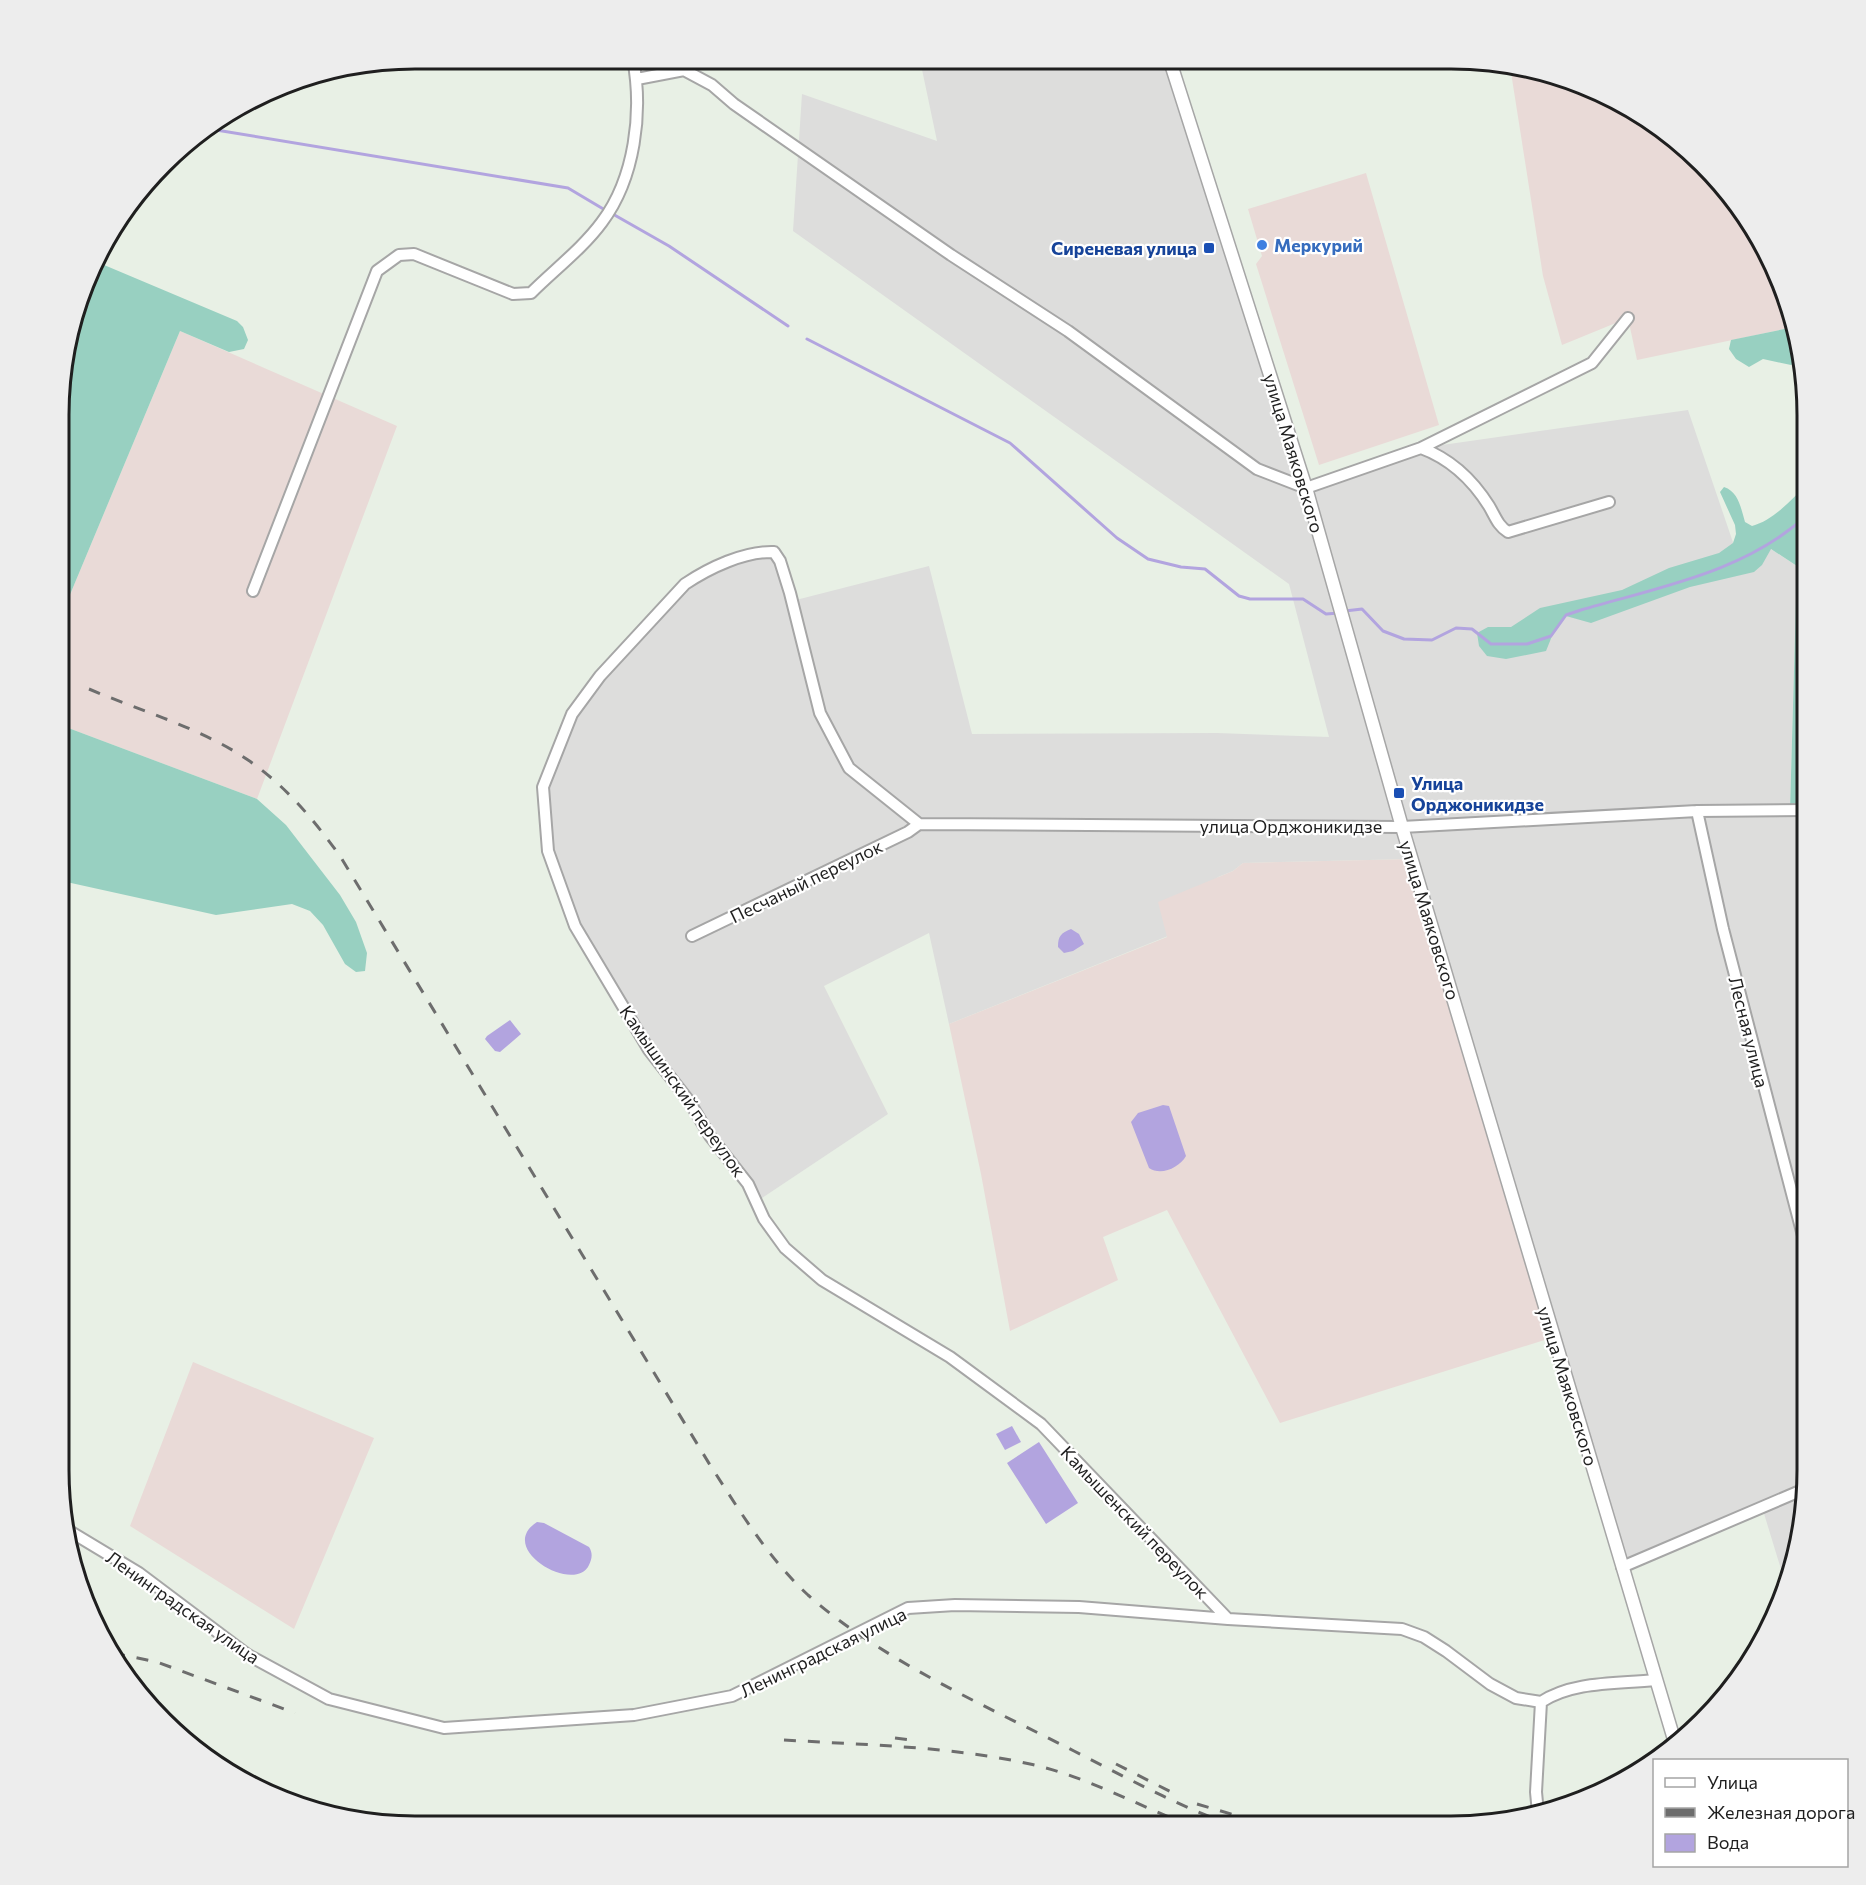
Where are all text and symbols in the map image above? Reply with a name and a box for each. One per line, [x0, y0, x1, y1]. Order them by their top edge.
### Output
place label: Меркурий [1274, 234, 1363, 256]
place label: Сиреневая улица [1051, 237, 1197, 259]
marker: Меркурий [1255, 238, 1269, 252]
marker: Сиреневая улица [1202, 241, 1216, 255]
street label: улица Маяковского [1259, 371, 1329, 535]
place label: Улица Орджоникидзе [1411, 772, 1544, 815]
marker: Улица Орджоникидзе [1392, 786, 1406, 800]
street label: улица Орджоникидзе [1200, 815, 1382, 837]
street label: Песчаный переулок [726, 834, 886, 927]
street label: улица Маяковского [1395, 838, 1465, 1002]
street label: Лесная улица [1725, 974, 1773, 1090]
street label: Камышинский переулок [615, 1001, 751, 1181]
street label: улица Маяковского [1533, 1304, 1603, 1468]
street label: Камышенский переулок [1056, 1441, 1214, 1603]
street label: Ленинградская улица [102, 1546, 264, 1668]
street label: Ленинградская улица [736, 1602, 910, 1702]
legend [1653, 1759, 1848, 1867]
text: Улица [1707, 1771, 1758, 1793]
text: Железная дорога [1707, 1801, 1855, 1823]
text: Вода [1707, 1831, 1749, 1853]

